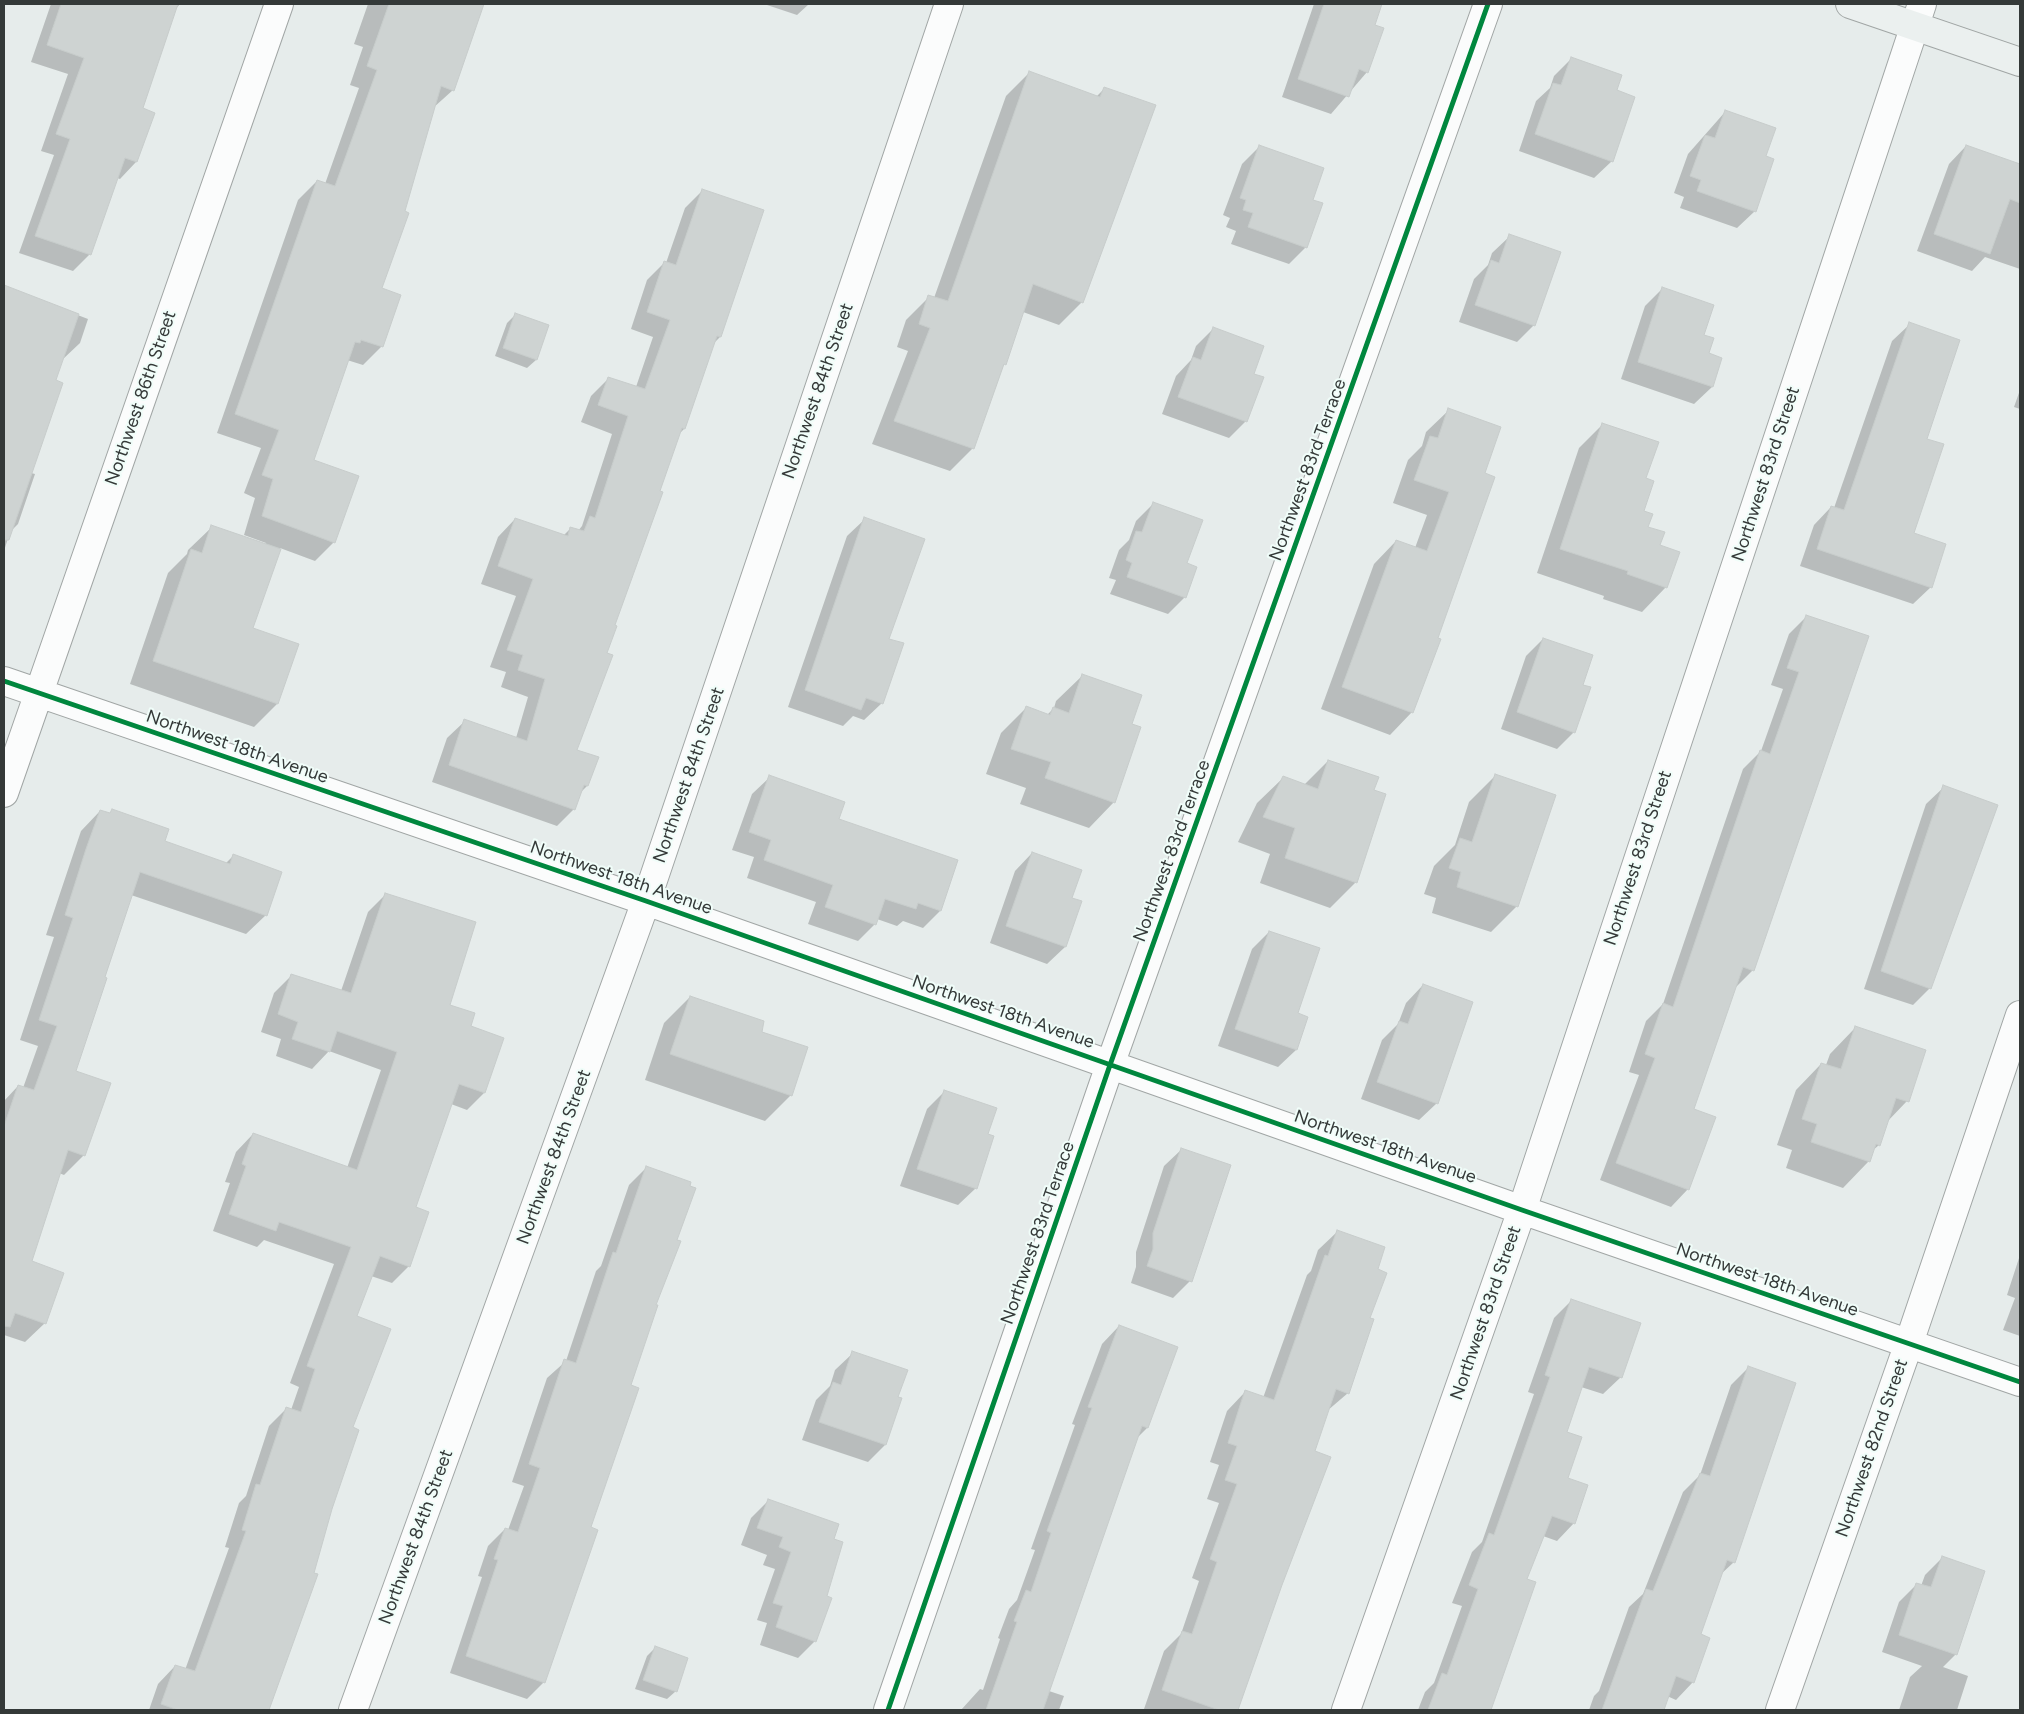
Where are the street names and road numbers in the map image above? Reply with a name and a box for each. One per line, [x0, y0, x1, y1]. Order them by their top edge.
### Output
street label: Northwest 84th Street [778, 300, 858, 482]
street label: Northwest 86th Street [101, 308, 181, 488]
street label: Northwest 83rd Terrace [1265, 376, 1351, 564]
street label: Northwest 83rd Street [1727, 384, 1805, 564]
street label: Northwest 84th Street [649, 684, 729, 866]
street label: Northwest 18th Avenue [143, 706, 331, 788]
street label: Northwest 83rd Terrace [1129, 757, 1215, 945]
street label: Northwest 83rd Street [1599, 768, 1677, 948]
street label: Northwest 18th Avenue [527, 837, 715, 919]
street label: Northwest 18th Avenue [909, 971, 1097, 1053]
street label: Northwest 84th Street [512, 1067, 596, 1247]
street label: Northwest 18th Avenue [1291, 1106, 1479, 1188]
street label: Northwest 83rd Terrace [997, 1139, 1079, 1327]
street label: Northwest 83rd Street [1446, 1223, 1526, 1403]
street label: Northwest 18th Avenue [1673, 1239, 1861, 1321]
street label: Northwest 82nd Street [1831, 1356, 1913, 1540]
street label: Northwest 84th Street [374, 1447, 458, 1627]

